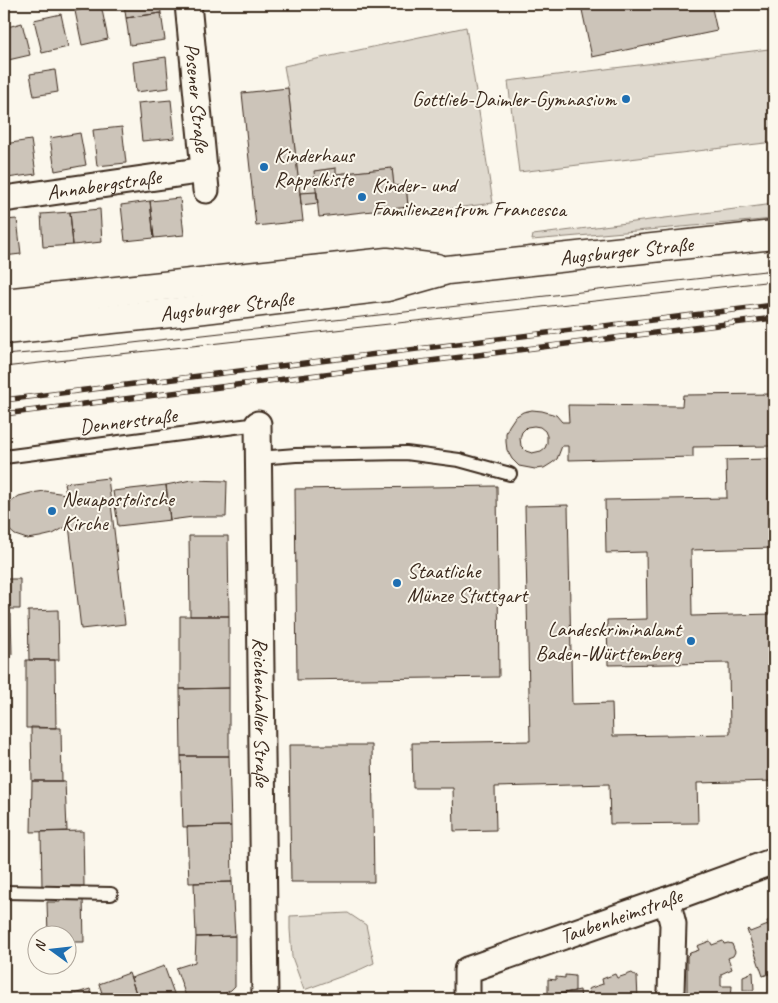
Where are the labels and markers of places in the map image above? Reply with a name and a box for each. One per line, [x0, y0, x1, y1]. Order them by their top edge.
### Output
place label: Gottlieb-Daimler-Gymnasium [412, 86, 617, 112]
marker: Gottlieb-Daimler-Gymnasium [620, 93, 632, 105]
place label: Kinderhaus Rappelkiste [274, 142, 356, 192]
marker: Kinderhaus Rappelkiste [258, 161, 270, 173]
place label: Kinder- und Familienzentrum Francesca [372, 172, 568, 222]
marker: Kinder- und Familienzentrum Francesca [356, 191, 368, 203]
place label: Neuapostolische Kirche [62, 486, 176, 536]
marker: Neuapostolische Kirche [46, 505, 58, 517]
place label: Staatliche Münze Stuttgart [407, 558, 529, 608]
marker: Staatliche Münze Stuttgart [391, 577, 403, 589]
place label: Landeskriminalamt Baden-Württemberg [536, 616, 683, 666]
marker: Landeskriminalamt Baden-Württemberg [685, 635, 697, 647]

